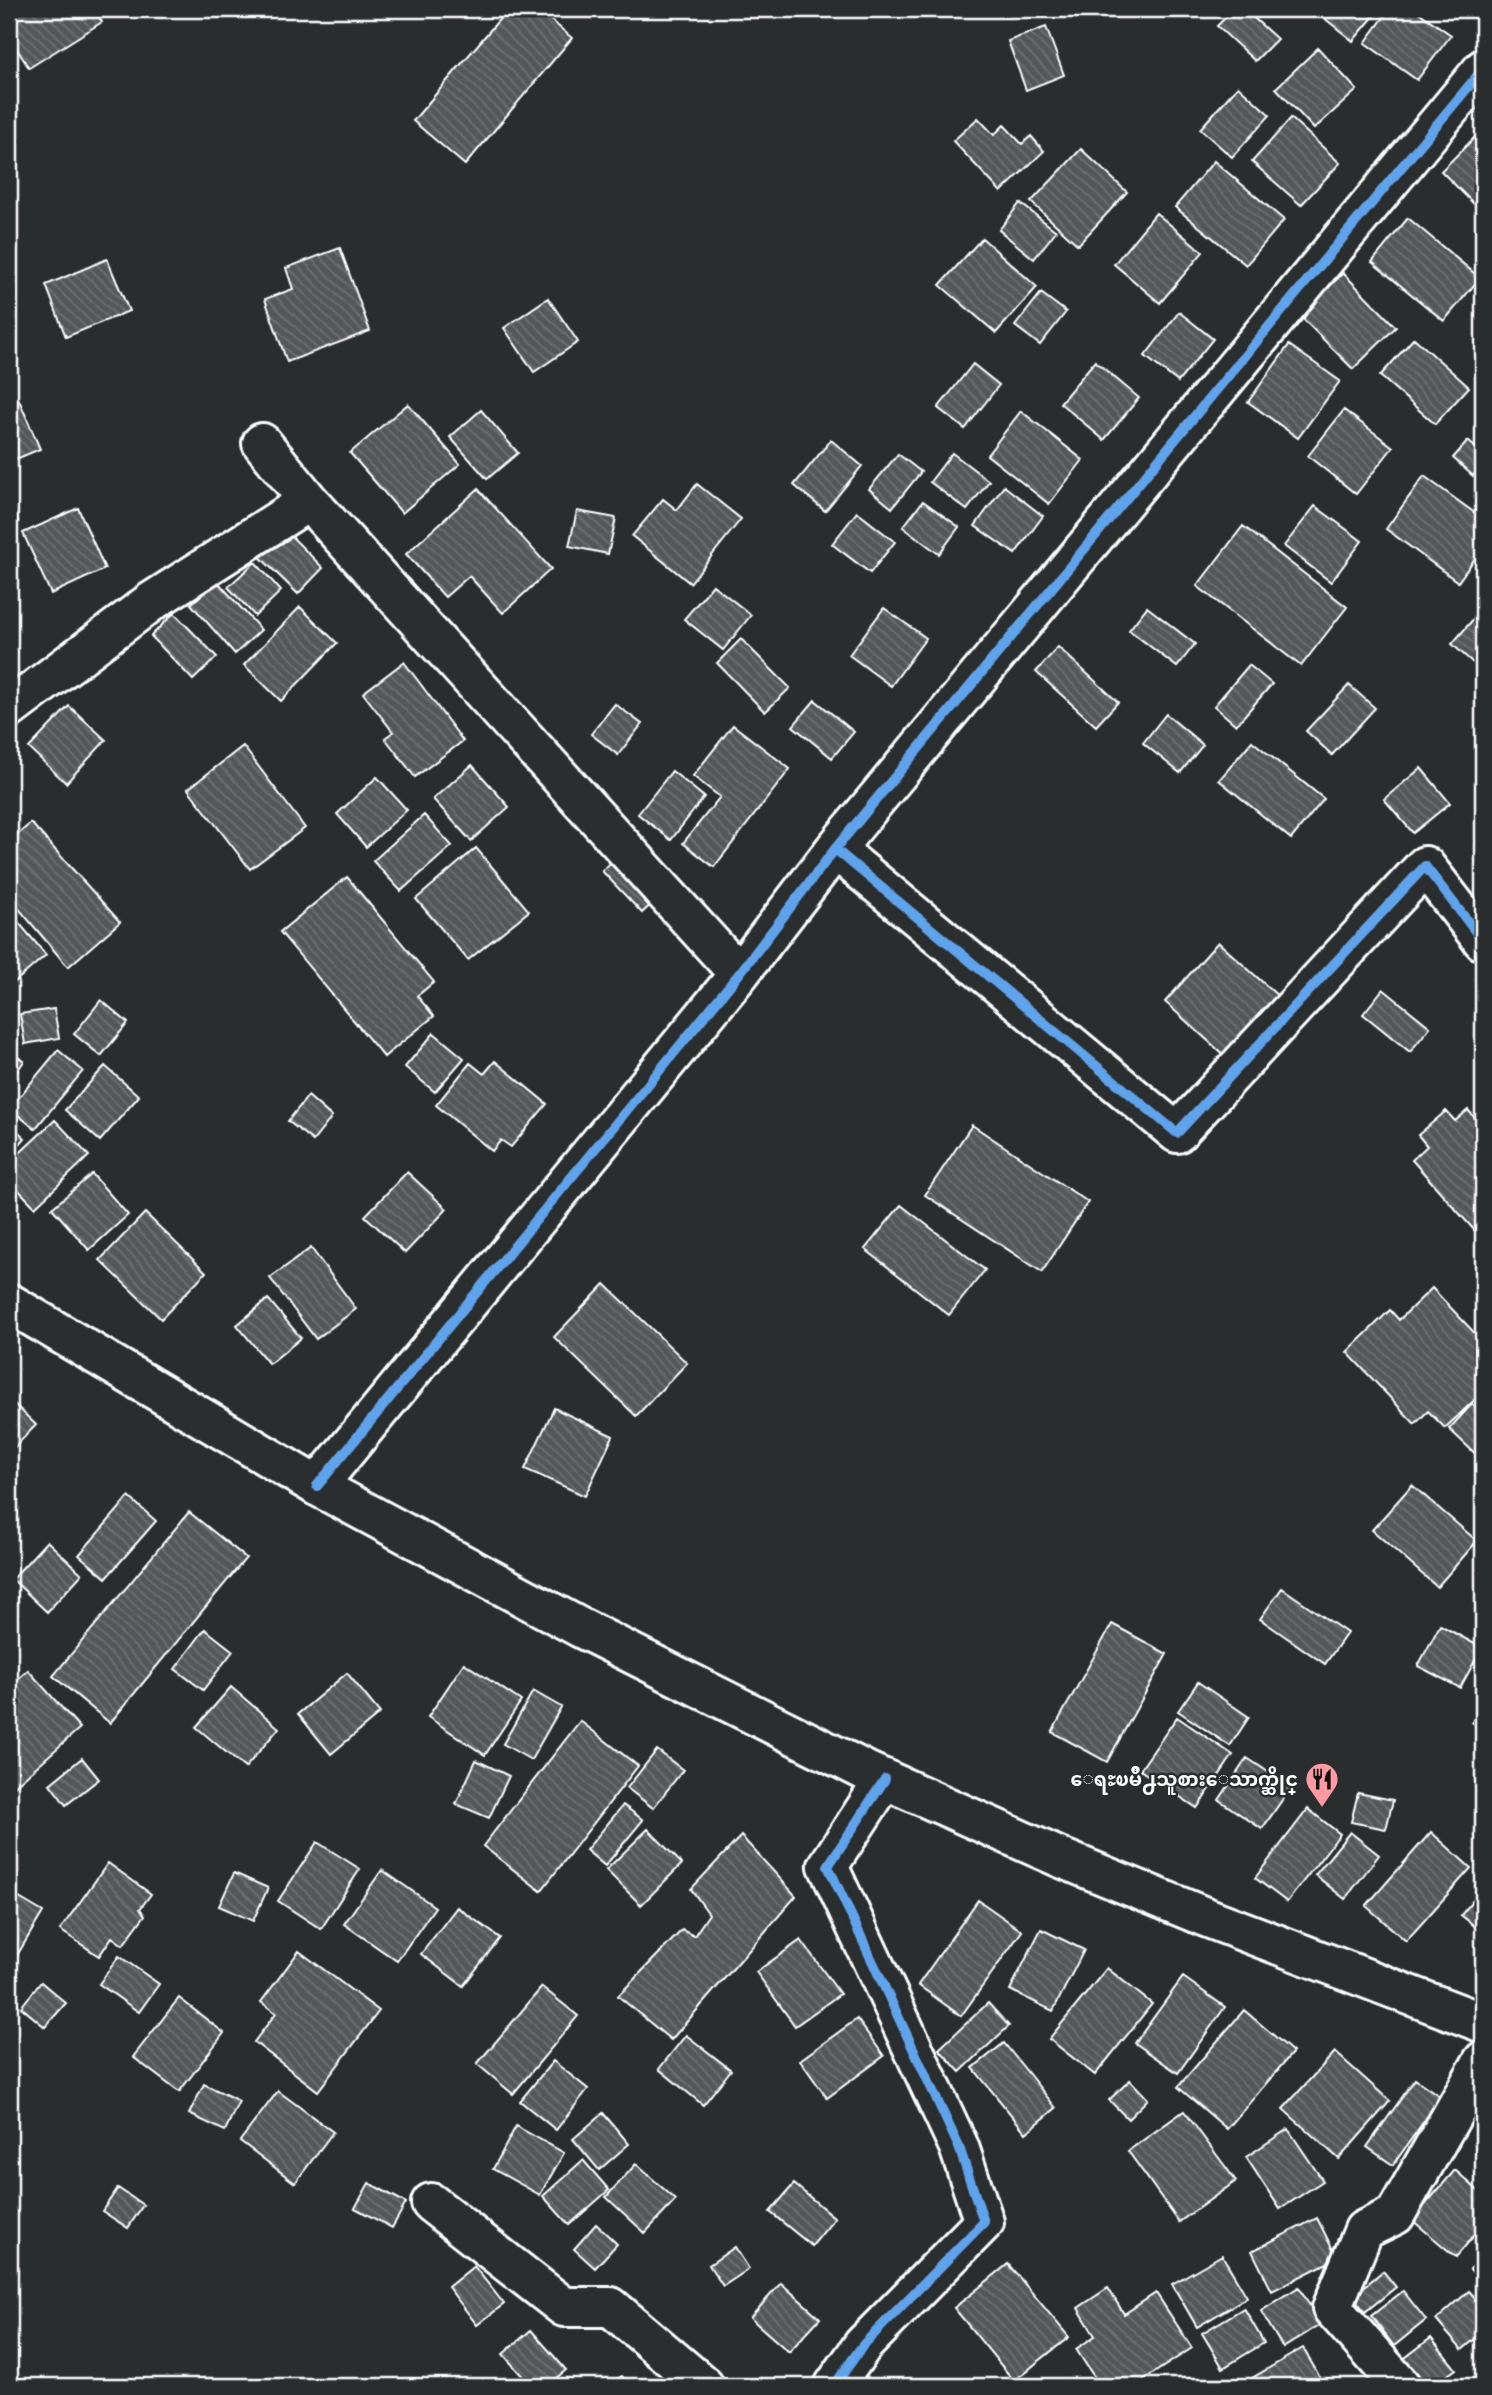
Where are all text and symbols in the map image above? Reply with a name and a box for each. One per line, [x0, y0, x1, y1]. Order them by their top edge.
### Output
restaurant icon: ေရႊၿမိဳ႕သူစားေသာက္ဆိုင္ [1303, 1760, 1341, 1809]
place label: ေရႊၿမိဳ႕သူစားေသာက္ဆိုင္ [1070, 1766, 1298, 1795]

